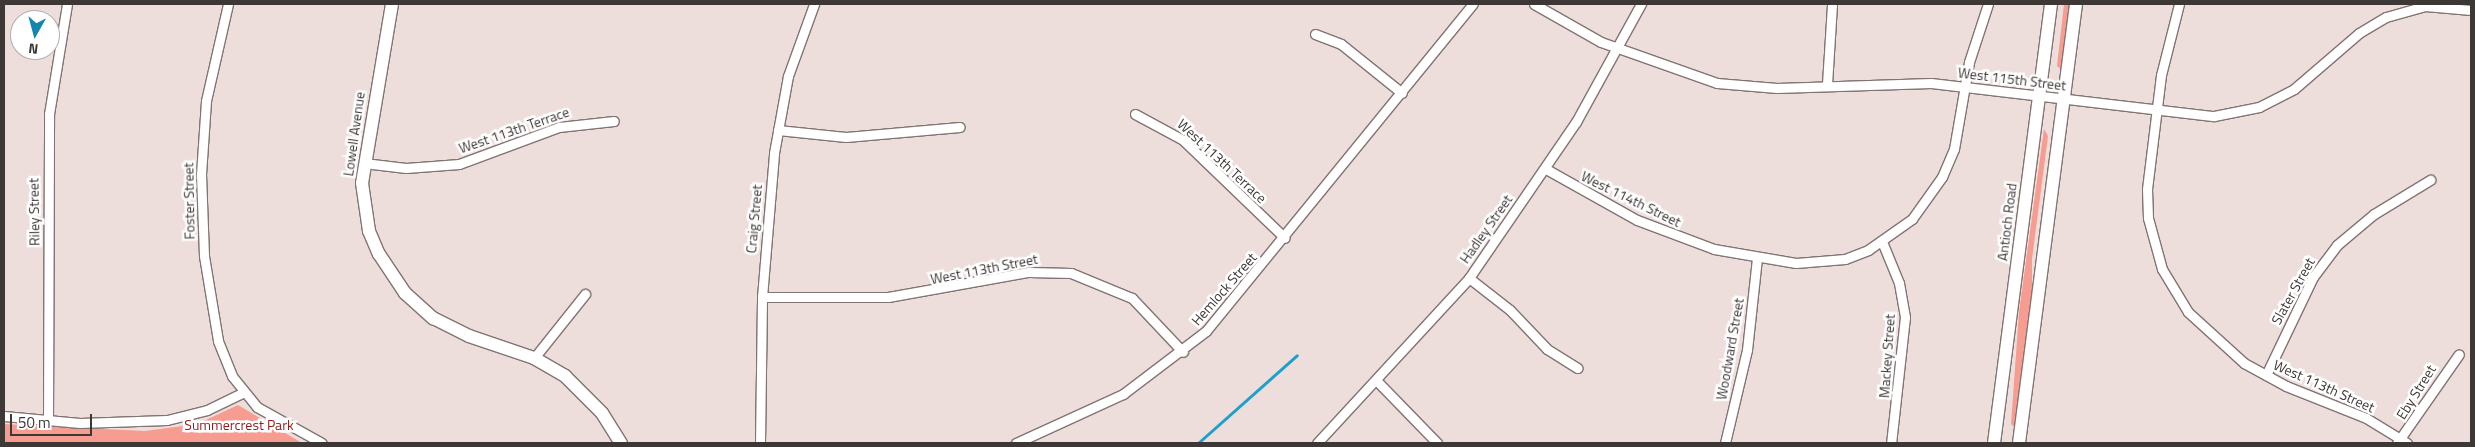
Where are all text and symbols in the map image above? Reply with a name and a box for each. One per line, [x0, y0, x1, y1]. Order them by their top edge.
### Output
north arrow [10, 10, 60, 60]
text: N [27, 38, 39, 60]
street label: West 115th Street [1957, 64, 2067, 94]
street label: Lowell Avenue [340, 91, 368, 177]
street label: West 113th Terrace [457, 103, 571, 157]
street label: West 113th Terrace [1174, 115, 1270, 207]
street label: Foster Street [180, 162, 198, 240]
street label: West 114th Street [1578, 168, 1684, 230]
street label: Riley Street [25, 178, 43, 246]
street label: Antioch Road [1994, 182, 2020, 262]
street label: Craig Street [743, 184, 765, 254]
street label: Hadley Street [1456, 191, 1516, 267]
street label: Hemlock Street [1188, 249, 1260, 329]
street label: West 113th Street [929, 250, 1039, 288]
street label: Slater Street [2268, 255, 2318, 327]
street label: Woodward Street [1713, 297, 1747, 401]
street label: Mackey Street [1876, 313, 1898, 399]
street label: West 113th Street [2271, 356, 2377, 416]
street label: Eby Street [2393, 362, 2439, 422]
scale bar [12, 404, 95, 436]
text: 50 m [18, 411, 51, 434]
park label: Summercrest Park [184, 417, 294, 433]

